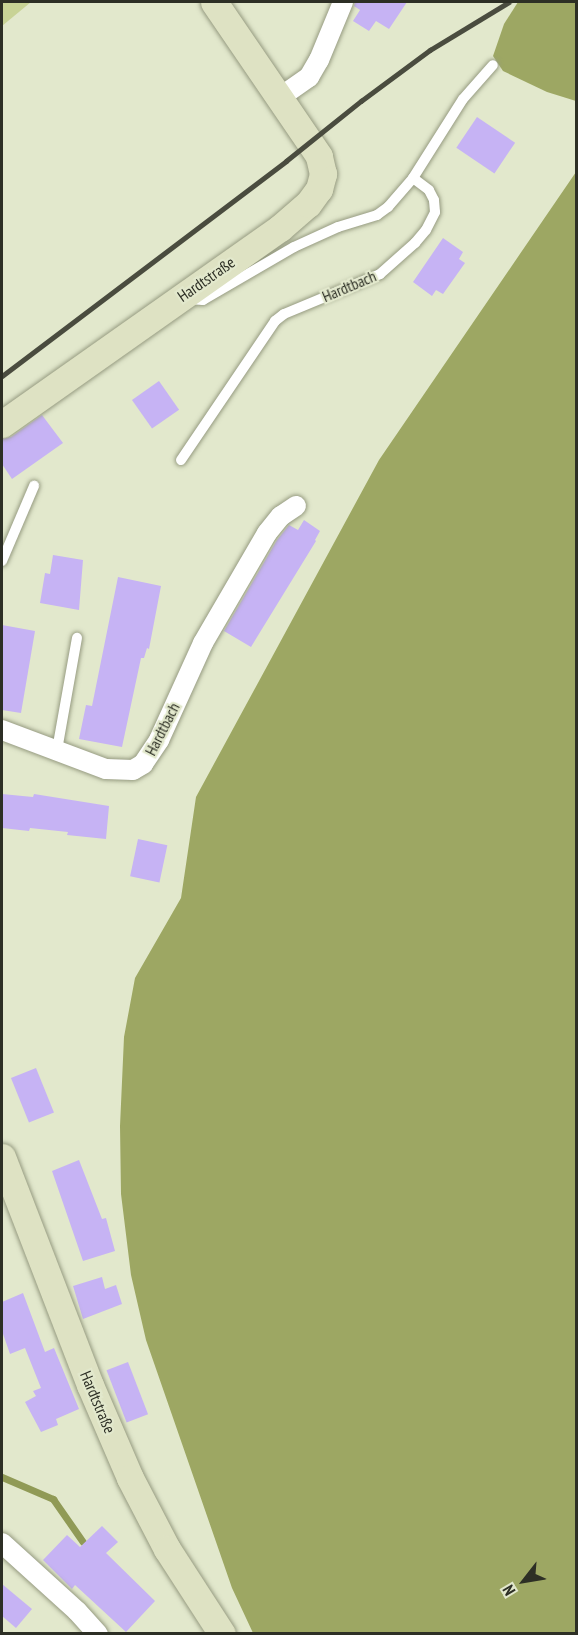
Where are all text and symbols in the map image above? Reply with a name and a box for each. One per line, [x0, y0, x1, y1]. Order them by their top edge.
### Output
street label: Hardtstraße [174, 252, 238, 306]
street label: Hardtbach [319, 266, 379, 306]
street label: Hardtbach [141, 699, 183, 759]
street label: Hardtstraße [76, 1368, 120, 1436]
north arrow [494, 1551, 554, 1611]
text: N [498, 1581, 519, 1599]

